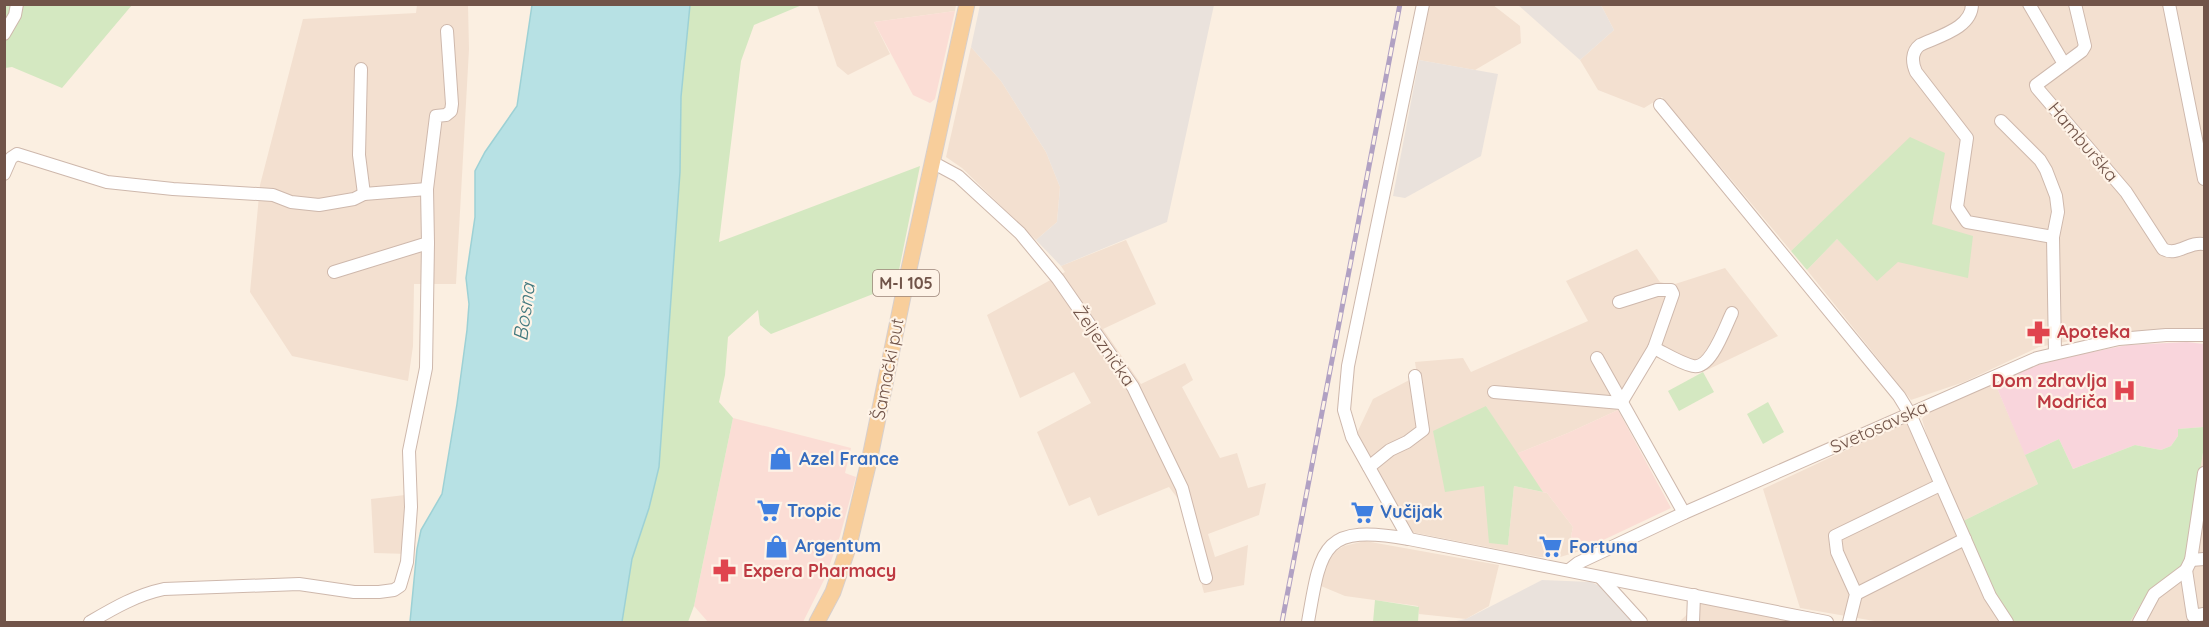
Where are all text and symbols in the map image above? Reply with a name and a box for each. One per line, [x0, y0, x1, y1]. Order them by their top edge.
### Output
street label: Hamburška [2043, 97, 2123, 186]
road number: M-I 105 [873, 270, 939, 296]
water label: Bosna [507, 280, 540, 342]
street label: Željeznička [1068, 301, 1141, 391]
street label: Šamački put [866, 316, 909, 422]
pharmacy icon: Apoteka [2026, 319, 2052, 345]
place label: Apoteka [2057, 320, 2130, 343]
place label: Dom zdravlja Modriča [1992, 369, 2107, 413]
hospital icon: Dom zdravlja Modriča [2112, 378, 2138, 404]
street label: Svetosavska [1827, 395, 1931, 458]
shop icon: Azel France [768, 446, 794, 472]
place label: Azel France [799, 447, 899, 470]
supermarket icon: Tropic [756, 498, 782, 524]
place label: Tropic [787, 499, 841, 522]
supermarket icon: Vučijak [1349, 499, 1375, 525]
place label: Vučijak [1380, 500, 1443, 523]
shop icon: Argentum [764, 533, 790, 559]
place label: Argentum [795, 534, 881, 557]
supermarket icon: Fortuna [1538, 534, 1564, 560]
place label: Fortuna [1569, 535, 1638, 558]
pharmacy icon: Expera Pharmacy [712, 558, 738, 584]
place label: Expera Pharmacy [743, 559, 896, 582]

